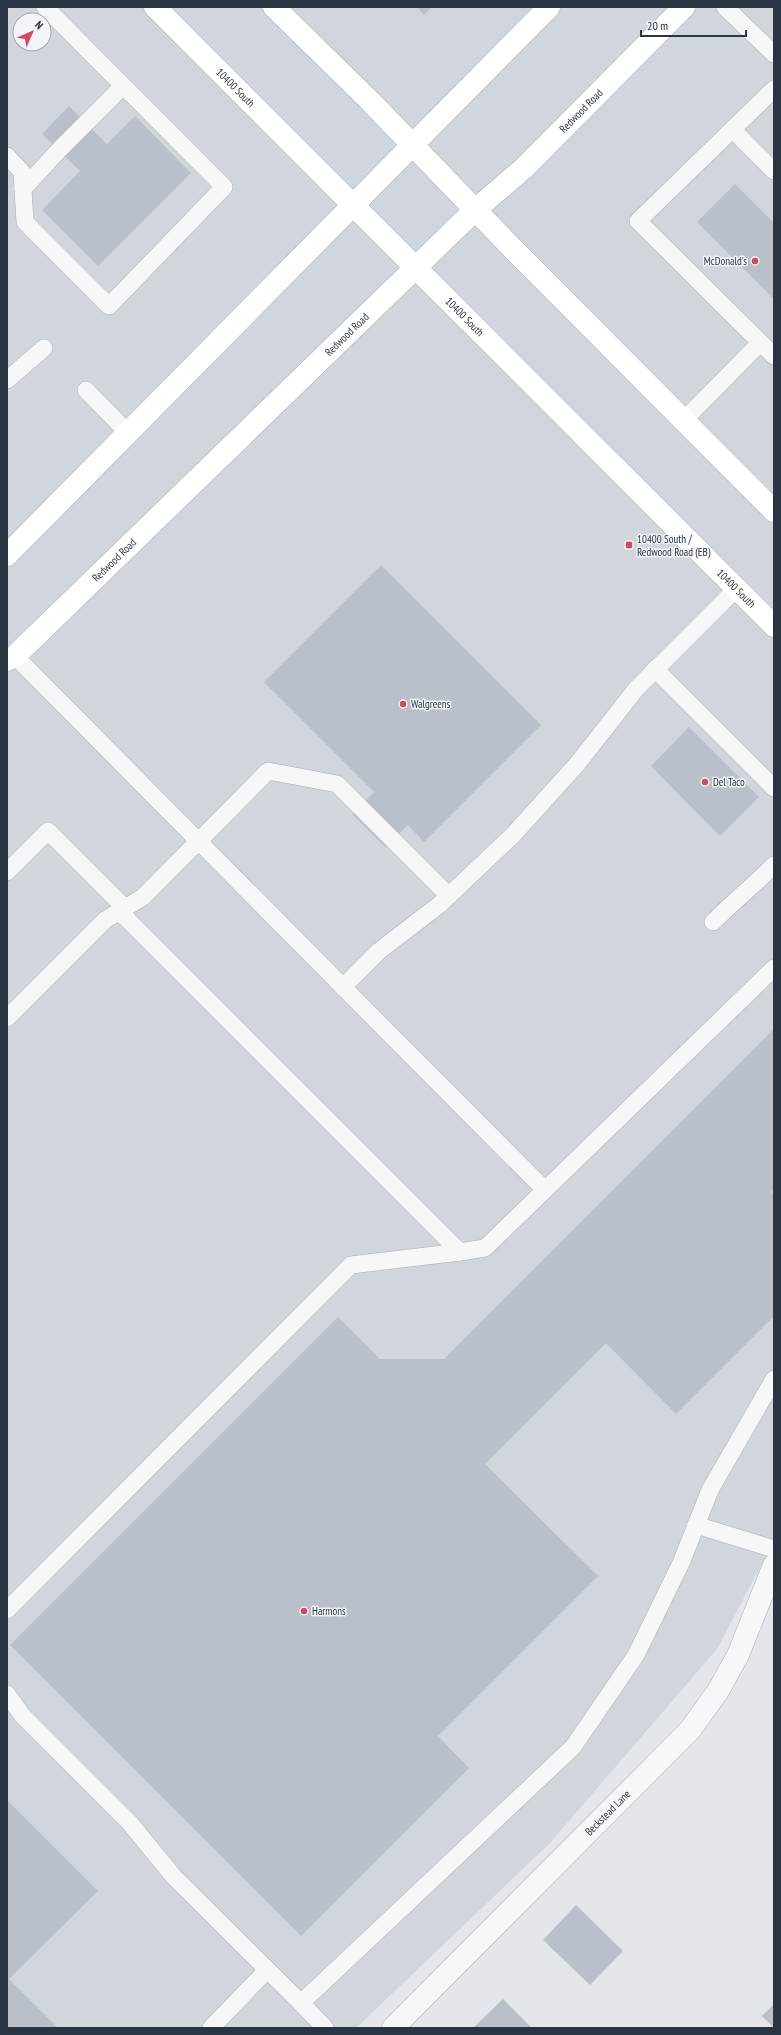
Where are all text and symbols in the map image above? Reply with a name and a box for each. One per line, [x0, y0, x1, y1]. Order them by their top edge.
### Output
north arrow [12, 12, 52, 52]
scale bar [641, 12, 746, 38]
text: N [32, 18, 46, 32]
text: 20 m [647, 18, 668, 33]
street label: 10400 South [213, 65, 258, 110]
street label: Redwood Road [556, 86, 606, 135]
place label: McDonald's [704, 254, 747, 268]
marker: McDonald's [750, 256, 760, 266]
street label: 10400 South [442, 294, 487, 339]
street label: Redwood Road [322, 310, 372, 359]
place label: 10400 South / Redwood Road (EB) [637, 532, 711, 559]
street label: Redwood Road [89, 535, 139, 584]
marker: 10400 South / Redwood Road (EB) [624, 540, 634, 550]
street label: 10400 South [714, 566, 759, 611]
place label: Walgreens [411, 697, 451, 711]
marker: Walgreens [398, 699, 408, 709]
place label: Del Taco [713, 775, 745, 789]
marker: Del Taco [700, 777, 710, 787]
place label: Harmons [312, 1604, 346, 1618]
marker: Harmons [299, 1606, 309, 1616]
street label: Beckstead Lane [582, 1787, 634, 1838]

